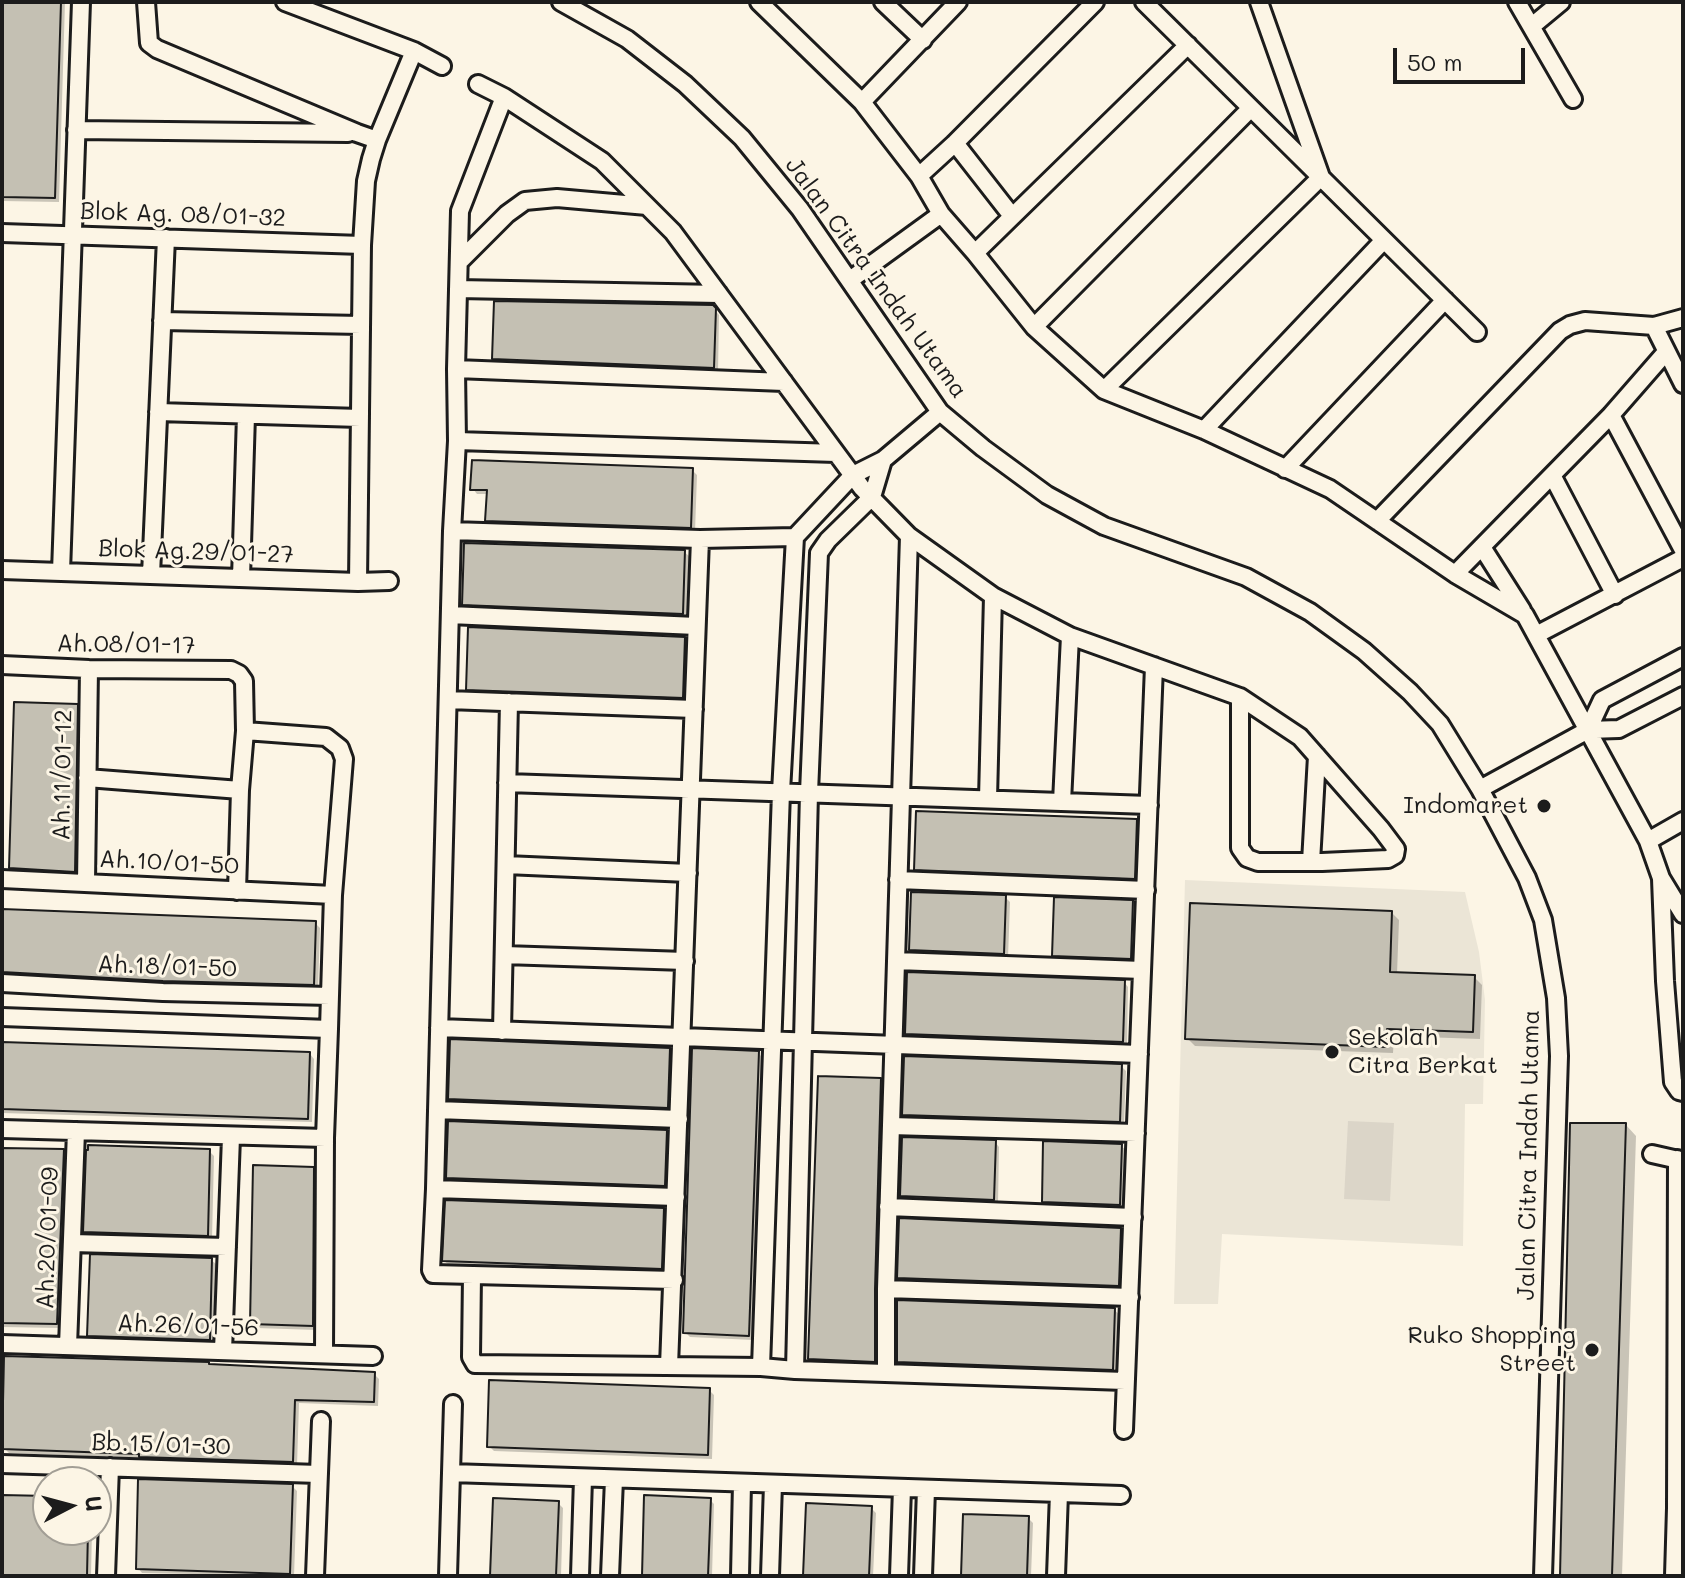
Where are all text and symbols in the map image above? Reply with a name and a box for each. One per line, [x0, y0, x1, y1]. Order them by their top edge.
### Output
scale bar [1397, 32, 1529, 82]
text: 50 m [1407, 46, 1463, 77]
street label: Jalan Citra Indah Utama [779, 152, 973, 404]
street label: Blok Ag. 08/01-32 [80, 197, 286, 233]
street label: Blok Ag.29/01-27 [98, 534, 294, 570]
street label: Ah.08/01-17 [56, 629, 196, 661]
street label: Ah.11/01-12 [47, 709, 79, 841]
place label: Indomaret [1403, 792, 1528, 820]
marker: Indomaret [1535, 797, 1553, 815]
street label: Ah.10/01-50 [98, 845, 240, 881]
street label: Ah.18/01-50 [97, 950, 237, 984]
street label: Jalan Citra Indah Utama [1512, 1009, 1546, 1301]
place label: Sekolah Citra Berkat [1348, 1024, 1498, 1080]
marker: Sekolah Citra Berkat [1323, 1043, 1341, 1061]
street label: Ah.20/01-09 [31, 1166, 65, 1310]
street label: Ah.26/01-56 [117, 1309, 259, 1343]
place label: Ruko Shopping Street [1407, 1322, 1576, 1378]
marker: Ruko Shopping Street [1583, 1341, 1601, 1359]
street label: Bb.15/01-30 [91, 1428, 231, 1462]
north arrow [32, 1466, 112, 1546]
text: U [79, 1494, 110, 1513]

